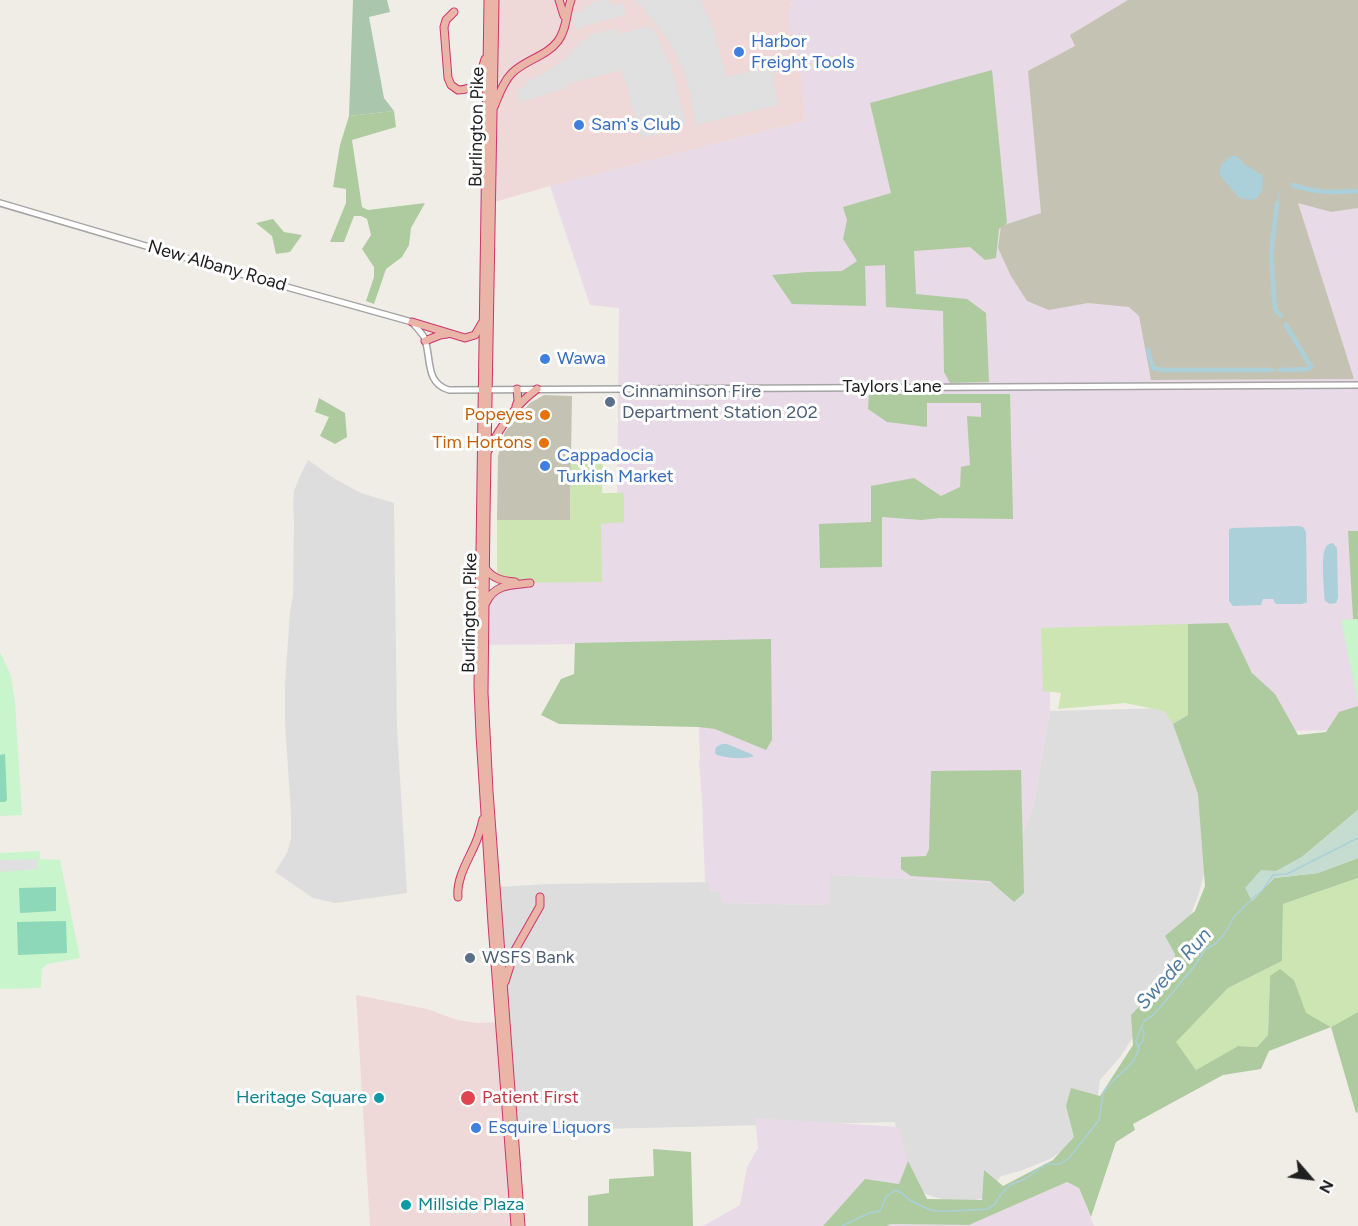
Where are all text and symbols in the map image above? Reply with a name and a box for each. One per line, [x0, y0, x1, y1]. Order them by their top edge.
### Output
place label: Harbor Freight Tools [751, 31, 855, 74]
marker: Harbor Freight Tools [732, 45, 746, 59]
street label: Burlington Pike [465, 67, 489, 187]
place label: Sam's Club [591, 114, 681, 136]
marker: Sam's Club [572, 118, 586, 132]
street label: New Albany Road [145, 236, 289, 296]
place label: Wawa [557, 348, 606, 370]
marker: Wawa [538, 352, 552, 366]
street label: Taylors Lane [842, 376, 942, 398]
place label: Cinnaminson Fire Department Station 202 [622, 381, 818, 424]
marker: Cinnaminson Fire Department Station 202 [603, 395, 617, 409]
place label: Popeyes [465, 404, 533, 426]
marker: Popeyes [538, 408, 552, 422]
place label: Tim Hortons [432, 432, 532, 454]
marker: Tim Hortons [537, 436, 551, 450]
place label: Cappadocia Turkish Market [557, 445, 674, 488]
marker: Cappadocia Turkish Market [538, 459, 552, 473]
street label: Burlington Pike [458, 553, 482, 673]
water label: Swede Run [1131, 923, 1217, 1015]
place label: WSFS Bank [482, 947, 575, 969]
marker: WSFS Bank [463, 951, 477, 965]
place label: Heritage Square [236, 1087, 367, 1109]
place label: Patient First [482, 1087, 579, 1109]
marker: Patient First [459, 1089, 477, 1107]
marker: Heritage Square [372, 1091, 386, 1105]
place label: Esquire Liquors [488, 1117, 611, 1139]
marker: Esquire Liquors [469, 1121, 483, 1135]
north arrow [1280, 1148, 1340, 1208]
text: N [1315, 1177, 1338, 1197]
place label: Millside Plaza [418, 1194, 524, 1216]
marker: Millside Plaza [399, 1198, 413, 1212]

